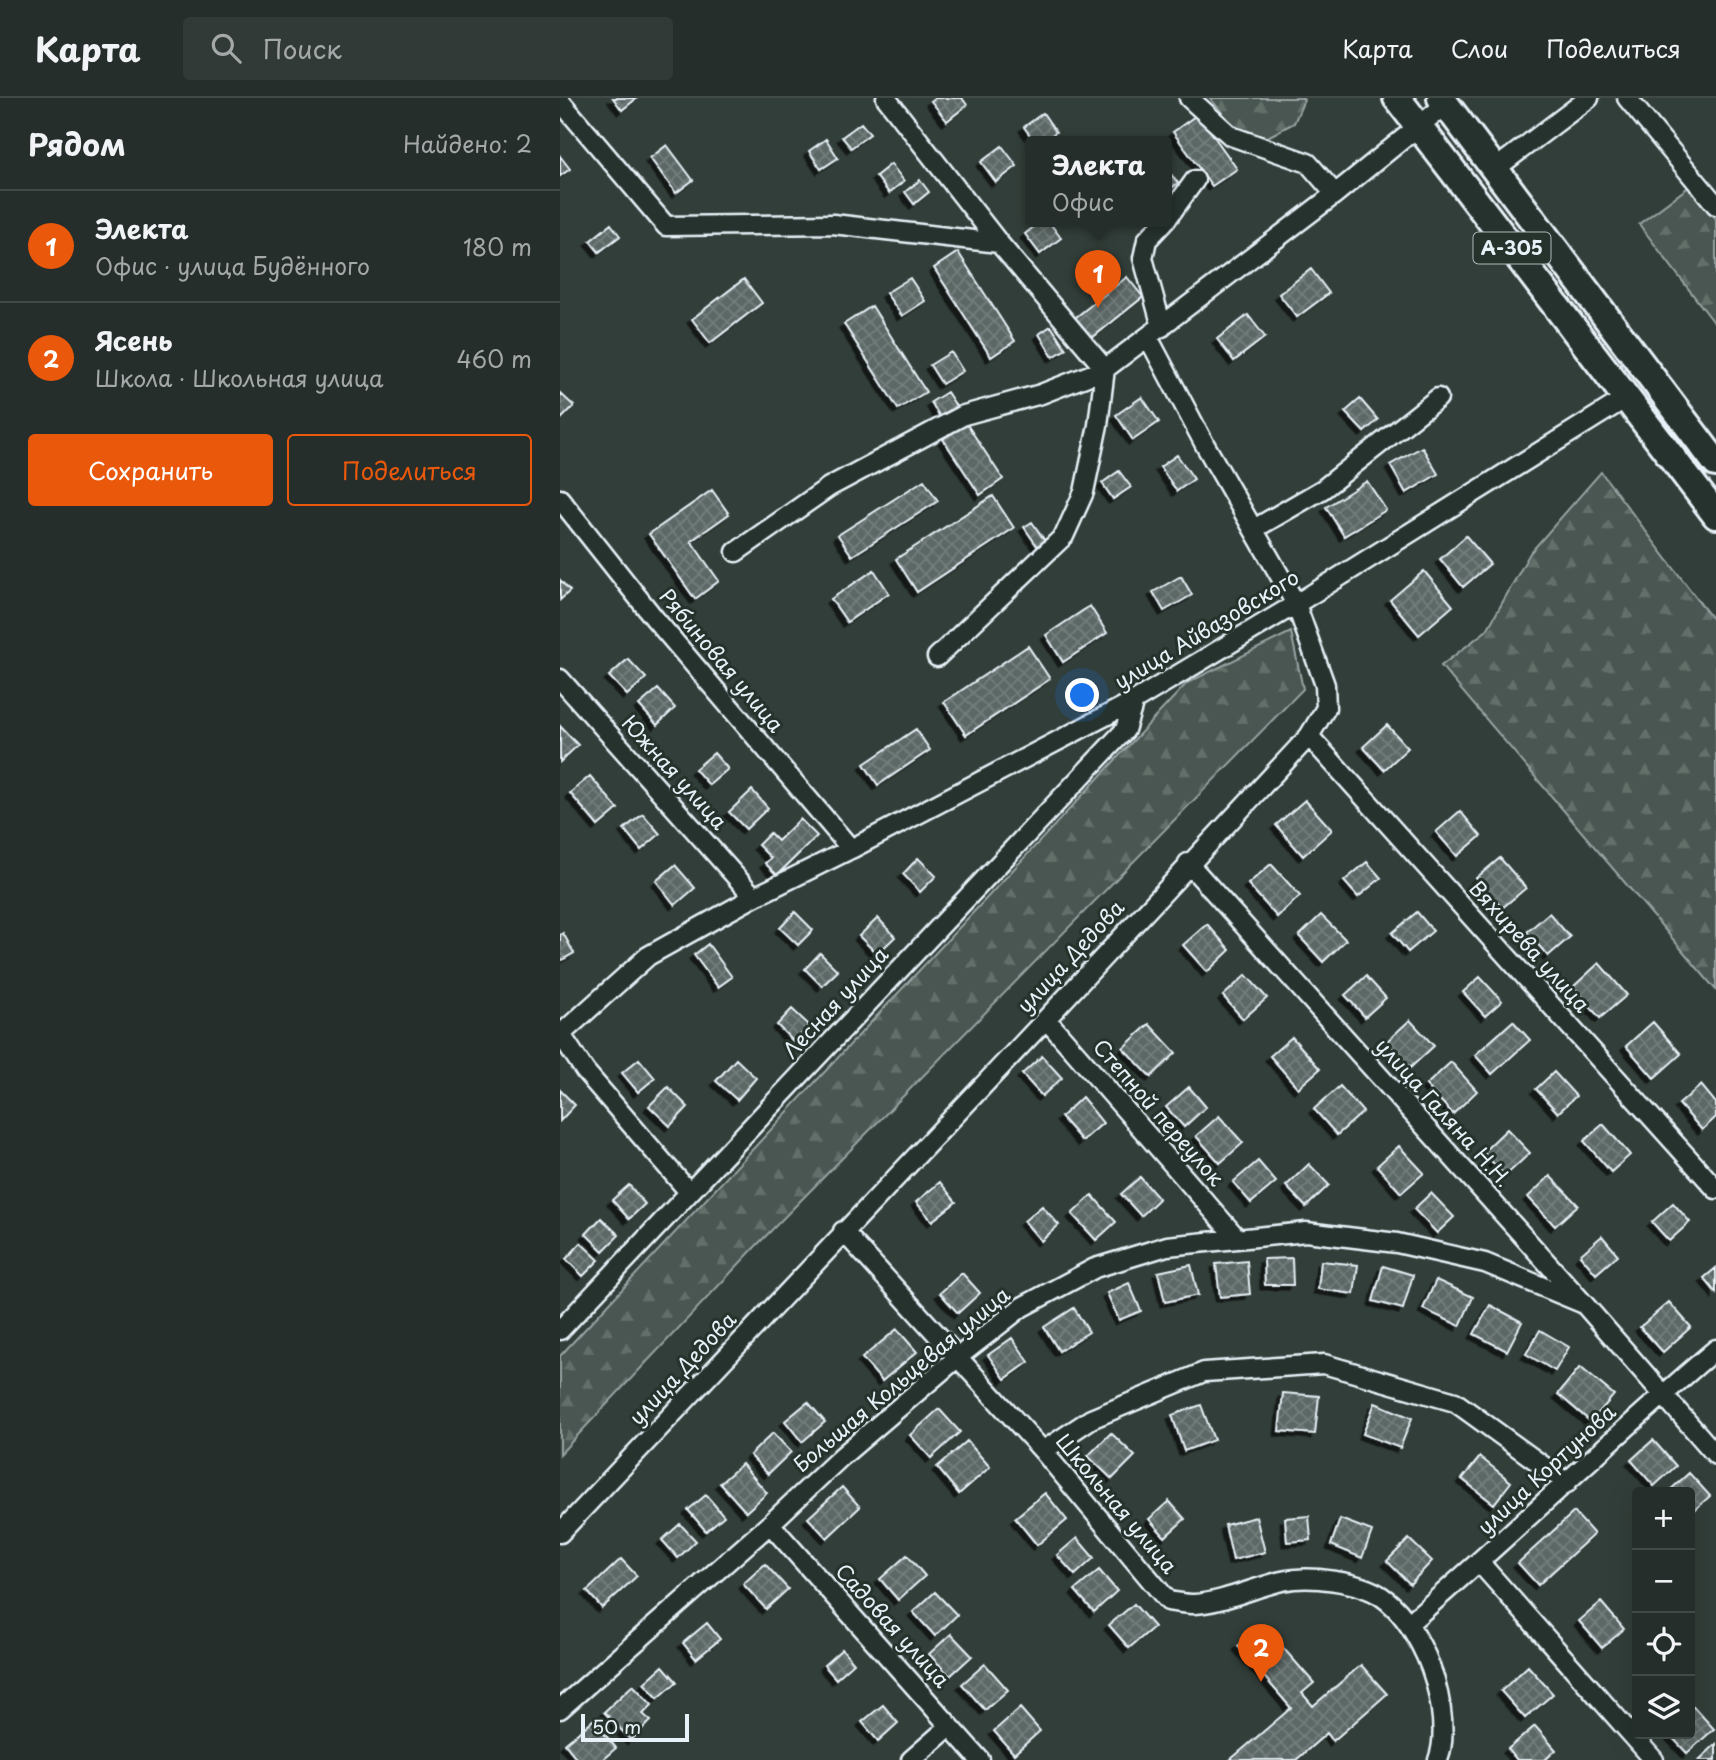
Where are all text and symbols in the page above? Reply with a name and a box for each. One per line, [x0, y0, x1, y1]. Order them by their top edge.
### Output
search box [183, 17, 673, 80]
text: Карта [35, 23, 141, 73]
icon: search [207, 29, 245, 67]
text: Поиск [263, 29, 342, 68]
text: Карта [1342, 30, 1413, 66]
text: Слои [1451, 30, 1508, 66]
text: Поделиться [1546, 30, 1681, 66]
text: Рядом [28, 121, 126, 166]
text: Найдено: 2 [403, 126, 532, 161]
popup [1025, 136, 1172, 227]
text: Электа [1052, 145, 1145, 184]
text: Офис [1052, 184, 1114, 219]
text: Электа [95, 209, 189, 248]
text: 1 [46, 229, 57, 264]
text: 180 m [463, 229, 532, 264]
road number: А-305 [1474, 232, 1550, 264]
text: Офис · улица Будённого [95, 248, 370, 283]
pin: 1 [1075, 250, 1121, 308]
text: Ясень [95, 321, 173, 360]
text: 2 [43, 341, 59, 376]
text: 460 m [457, 341, 532, 376]
text: Школа · Школьная улица [95, 360, 384, 395]
button: Сохранить [28, 434, 273, 506]
button: Поделиться [287, 434, 532, 506]
street label: улица Айвазовского [1107, 560, 1305, 696]
street label: Рябиновая улица [653, 581, 793, 739]
your location [1065, 678, 1099, 712]
street label: Южная улица [615, 707, 736, 837]
street label: Вяхирева улица [1462, 873, 1599, 1019]
street label: улица Дедова [1008, 892, 1131, 1020]
street label: Лесная улица [774, 938, 895, 1065]
street label: улица Галяна Н.Н. [1369, 1030, 1520, 1193]
street label: Степной переулок [1086, 1031, 1233, 1193]
street label: Большая Кольцевая улица [785, 1278, 1017, 1479]
street label: улица Дедова [620, 1304, 743, 1432]
street label: улица Кортунова [1469, 1396, 1622, 1541]
street label: Школьная улица [1049, 1426, 1186, 1580]
map controls [1632, 1487, 1695, 1739]
button: + [1632, 1487, 1695, 1550]
button: − [1632, 1550, 1695, 1613]
street label: Садовая улица [829, 1555, 959, 1695]
button: locate [1632, 1613, 1695, 1676]
pin: 2 [1238, 1624, 1284, 1682]
button: layers [1632, 1676, 1695, 1739]
scale bar [581, 1711, 690, 1743]
text: 50 m [592, 1712, 641, 1740]

